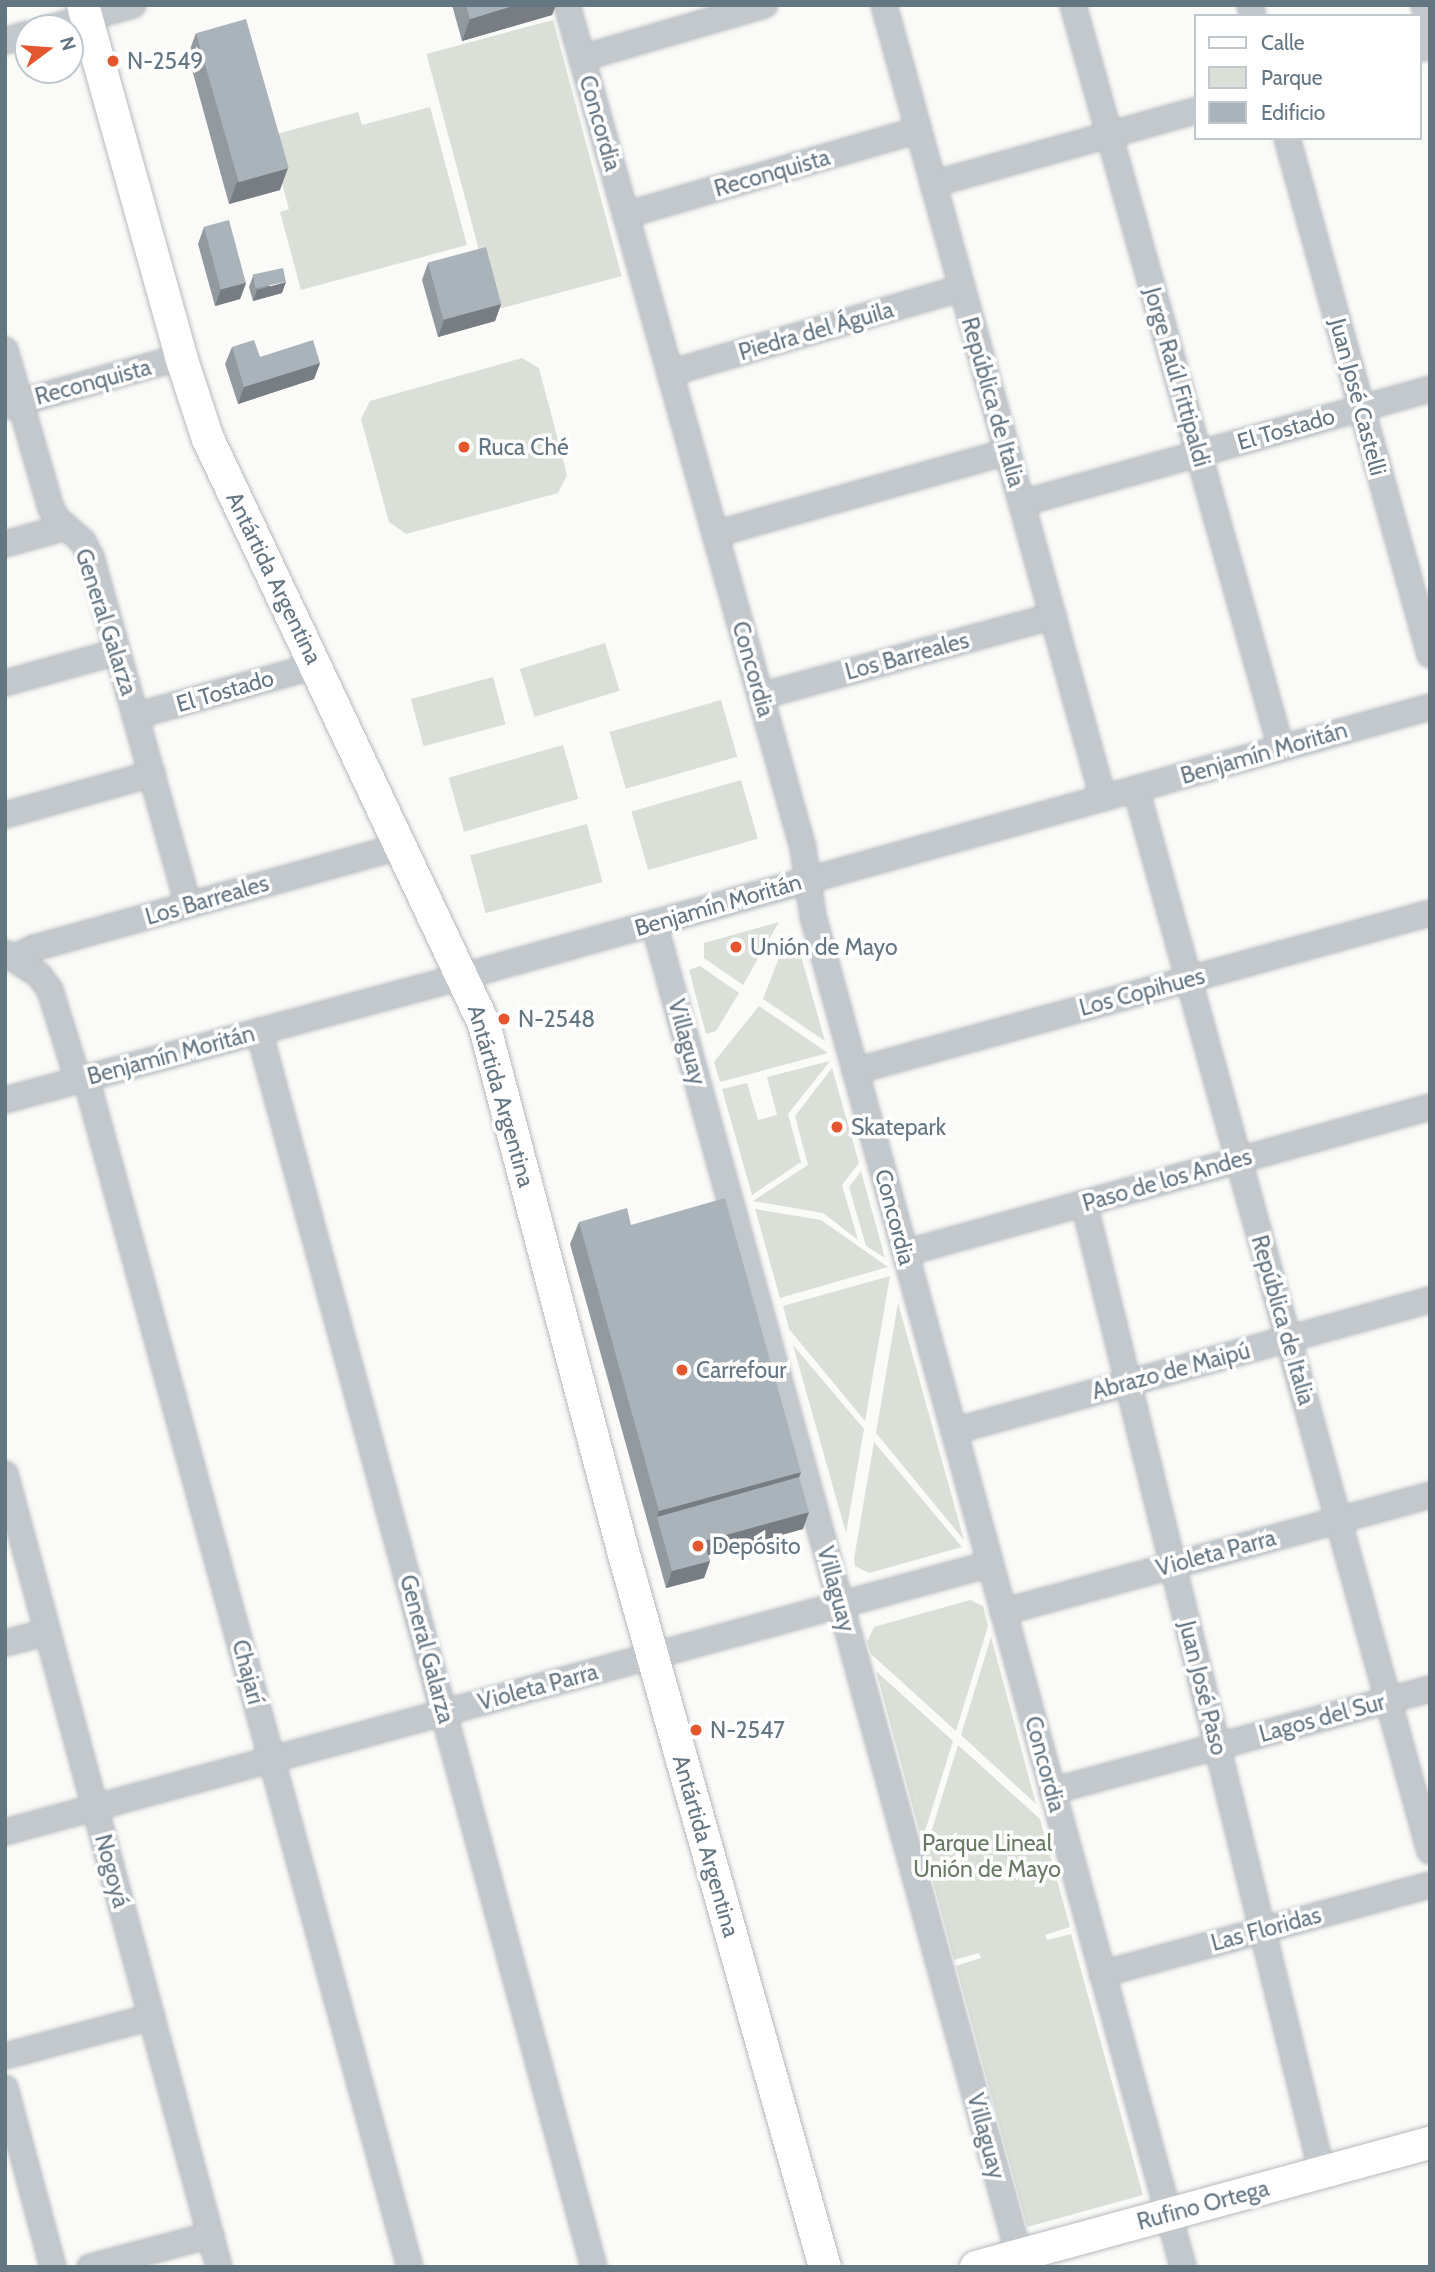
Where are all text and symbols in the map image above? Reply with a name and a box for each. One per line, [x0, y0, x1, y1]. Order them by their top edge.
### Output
north arrow [14, 14, 84, 84]
legend [1194, 14, 1421, 140]
text: Calle [1261, 30, 1305, 55]
text: N [55, 34, 81, 53]
place label: N-2549 [127, 47, 203, 75]
marker: N-2549 [105, 53, 121, 69]
text: Parque [1261, 65, 1323, 90]
street label: Concordia [573, 72, 627, 174]
text: Edificio [1261, 100, 1325, 125]
street label: Reconquista [711, 143, 833, 203]
street label: Jorge Raúl Fittipaldi [1138, 284, 1216, 470]
street label: Piedra del Águila [735, 296, 897, 366]
street label: República de Italia [956, 314, 1030, 490]
street label: Juan José Castelli [1324, 316, 1392, 478]
street label: Reconquista [32, 353, 154, 411]
street label: El Tostado [1234, 402, 1338, 456]
place label: Ruca Ché [478, 433, 569, 461]
marker: Ruca Ché [456, 439, 472, 455]
street label: Antártida Argentina [220, 487, 328, 669]
street label: General Galarza [69, 545, 143, 699]
street label: Concordia [726, 618, 780, 720]
street label: Los Barreales [842, 626, 972, 686]
street label: El Tostado [173, 664, 277, 718]
street label: Benjamín Moritán [1177, 716, 1351, 790]
street label: Benjamín Moritán [631, 868, 805, 942]
street label: Los Barreales [142, 869, 272, 931]
place label: Unión de Mayo [750, 933, 898, 961]
marker: Unión de Mayo [728, 939, 744, 955]
street label: Los Copihues [1076, 962, 1208, 1022]
street label: Villaguay [662, 996, 712, 1088]
street label: Antártida Argentina [462, 1002, 540, 1190]
place label: N-2548 [518, 1005, 595, 1033]
marker: N-2548 [496, 1011, 512, 1027]
street label: Benjamín Moritán [84, 1019, 258, 1091]
place label: Skatepark [851, 1113, 946, 1141]
marker: Skatepark [829, 1119, 845, 1135]
street label: Paso de los Andes [1079, 1143, 1255, 1217]
street label: Concordia [869, 1166, 921, 1268]
street label: República de Italia [1246, 1232, 1320, 1408]
street label: Abrazo de Maipú [1089, 1337, 1253, 1405]
place label: Carrefour [696, 1356, 787, 1384]
marker: Carrefour [674, 1362, 690, 1378]
street label: Violeta Parra [1153, 1524, 1279, 1582]
place label: Depósito [712, 1532, 801, 1560]
marker: Depósito [690, 1538, 706, 1554]
street label: Villaguay [811, 1543, 861, 1635]
street label: General Galarza [394, 1572, 460, 1726]
street label: Juan José Paso [1173, 1618, 1233, 1758]
street label: Chajarí [226, 1637, 270, 1707]
street label: Violeta Parra [475, 1658, 601, 1716]
street label: Lagos del Sur [1256, 1688, 1388, 1748]
street label: Concordia [1019, 1713, 1071, 1815]
place label: N-2547 [710, 1716, 785, 1744]
marker: N-2547 [688, 1722, 704, 1738]
street label: Antártida Argentina [667, 1752, 745, 1940]
park label: Parque Lineal Unión de Mayo [913, 1829, 1061, 1883]
street label: Nogoyá [89, 1831, 135, 1911]
street label: Las Floridas [1208, 1901, 1324, 1957]
street label: Villaguay [961, 2090, 1011, 2182]
street label: Rufino Ortega [1134, 2174, 1272, 2236]

